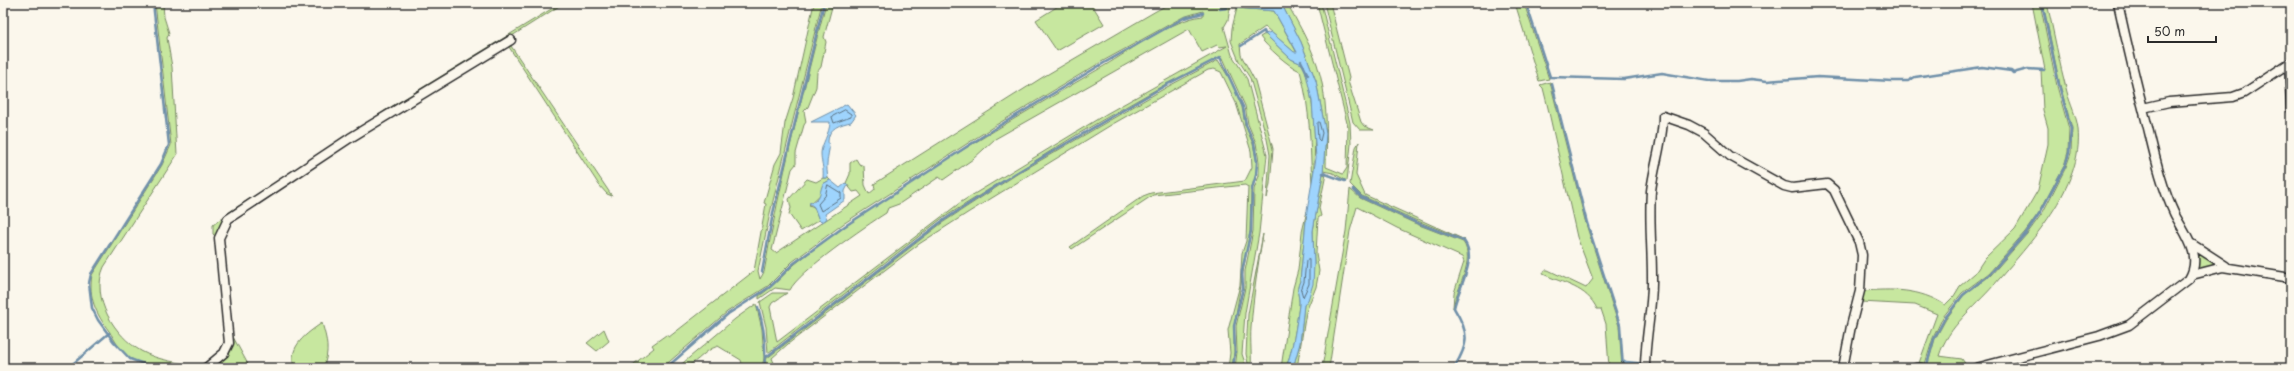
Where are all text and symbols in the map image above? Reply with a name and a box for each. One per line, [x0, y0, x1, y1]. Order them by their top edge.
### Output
scale bar [2148, 18, 2216, 44]
text: 50 m [2154, 22, 2185, 40]

